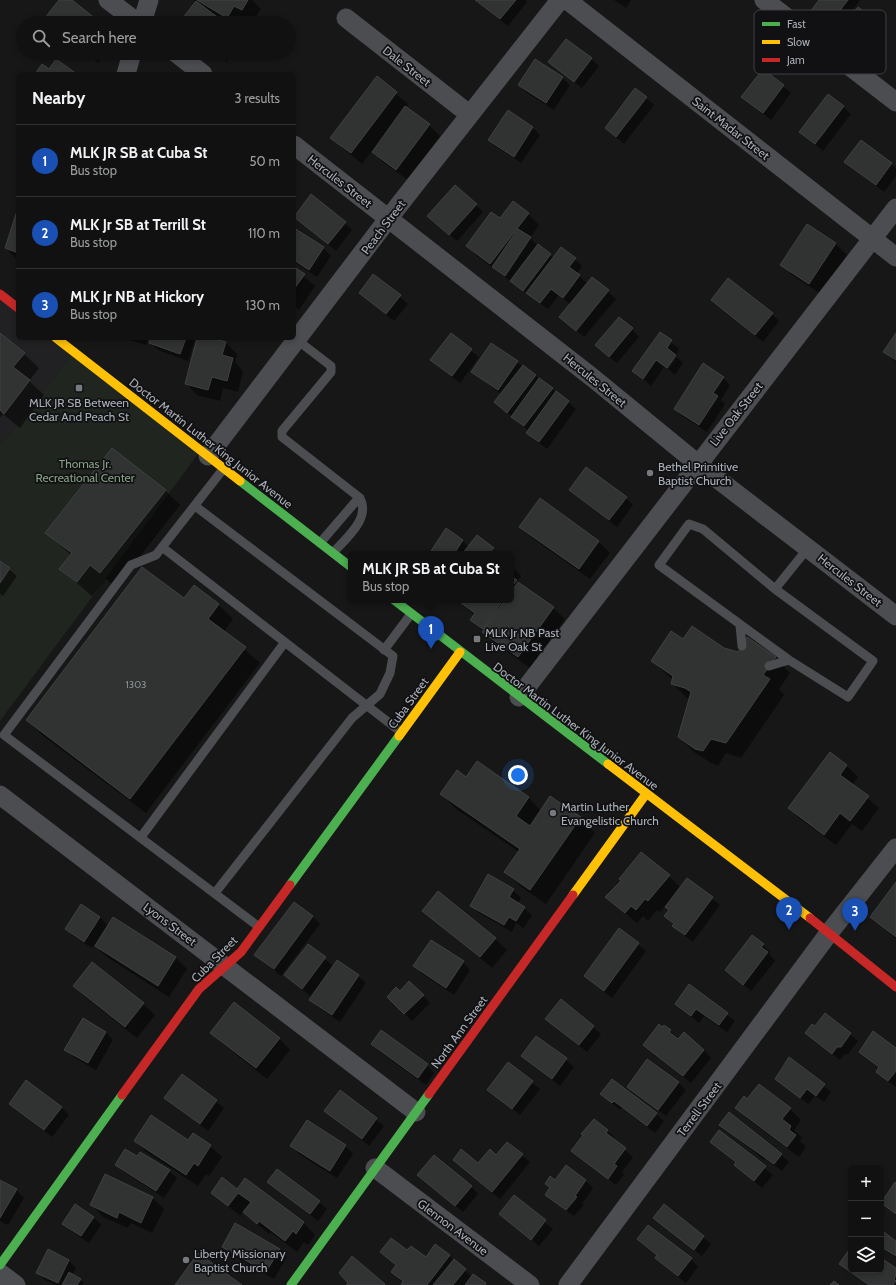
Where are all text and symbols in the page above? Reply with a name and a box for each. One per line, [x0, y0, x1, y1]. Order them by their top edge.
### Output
legend [754, 10, 886, 74]
search box [16, 16, 296, 60]
text: Fast [787, 17, 806, 31]
icon: search [30, 27, 52, 49]
text: Search here [62, 29, 137, 47]
text: Slow [787, 35, 810, 49]
street label: Dale Street [380, 43, 434, 89]
text: Jam [786, 53, 805, 67]
text: Nearby [32, 88, 85, 108]
text: 3 results [234, 90, 280, 106]
street label: Saint Madar Street [689, 93, 773, 163]
text: MLK JR SB at Cuba St [70, 144, 207, 162]
street label: Hercules Street [305, 151, 375, 211]
text: 1 [43, 153, 47, 169]
text: 50 m [250, 153, 280, 169]
text: Bus stop [70, 162, 117, 178]
street label: Peach Street [358, 197, 408, 257]
text: MLK Jr SB at Terrill St [70, 216, 206, 234]
text: 2 [42, 225, 48, 241]
text: 110 m [248, 225, 280, 241]
text: Bus stop [70, 234, 117, 250]
text: MLK Jr NB at Hickory [70, 288, 204, 306]
text: 3 [41, 297, 49, 313]
text: 130 m [245, 297, 280, 313]
text: Bus stop [70, 306, 117, 322]
street label: Hercules Street [560, 350, 630, 410]
street label: Doctor Martin Luther King Junior Avenue [126, 375, 296, 511]
street label: Live Oak Street [706, 379, 766, 449]
marker: MLK JR SB Between Cedar And Peach St [74, 383, 84, 393]
place label: MLK JR SB Between Cedar And Peach St [29, 395, 129, 424]
park label: Thomas Jr. Recreational Center [35, 456, 135, 485]
place label: Bethel Primitive Baptist Church [658, 459, 738, 488]
marker: Bethel Primitive Baptist Church [645, 468, 655, 478]
street label: Hercules Street [815, 550, 885, 610]
popup [348, 551, 514, 603]
text: MLK JR SB at Cuba St [362, 560, 500, 578]
text: Bus stop [362, 578, 409, 594]
pin: 1 [418, 616, 444, 649]
place label: MLK Jr NB Past Live Oak St [485, 625, 559, 654]
marker: MLK Jr NB Past Live Oak St [472, 634, 482, 644]
street label: Doctor Martin Luther King Junior Avenue [490, 659, 662, 793]
street label: Cuba Street [384, 675, 432, 731]
house number: 1303 [125, 678, 147, 691]
your location [508, 765, 528, 785]
place label: Martin Luther Evangelistic Church [561, 799, 659, 828]
marker: Martin Luther Evangelistic Church [548, 808, 558, 818]
pin: 2 [776, 897, 802, 930]
pin: 3 [842, 898, 868, 931]
street label: Lyons Street [140, 899, 200, 949]
street label: Cuba Street [188, 933, 240, 985]
street label: North Ann Street [428, 993, 490, 1071]
street label: Terrell Street [674, 1079, 724, 1139]
map controls [848, 1165, 884, 1273]
button: + [848, 1165, 884, 1201]
street label: Glennon Avenue [415, 1196, 491, 1258]
button: − [848, 1201, 884, 1237]
button: layers [848, 1237, 884, 1273]
place label: Liberty Missionary Baptist Church [194, 1246, 286, 1275]
marker: Liberty Missionary Baptist Church [181, 1255, 191, 1265]

